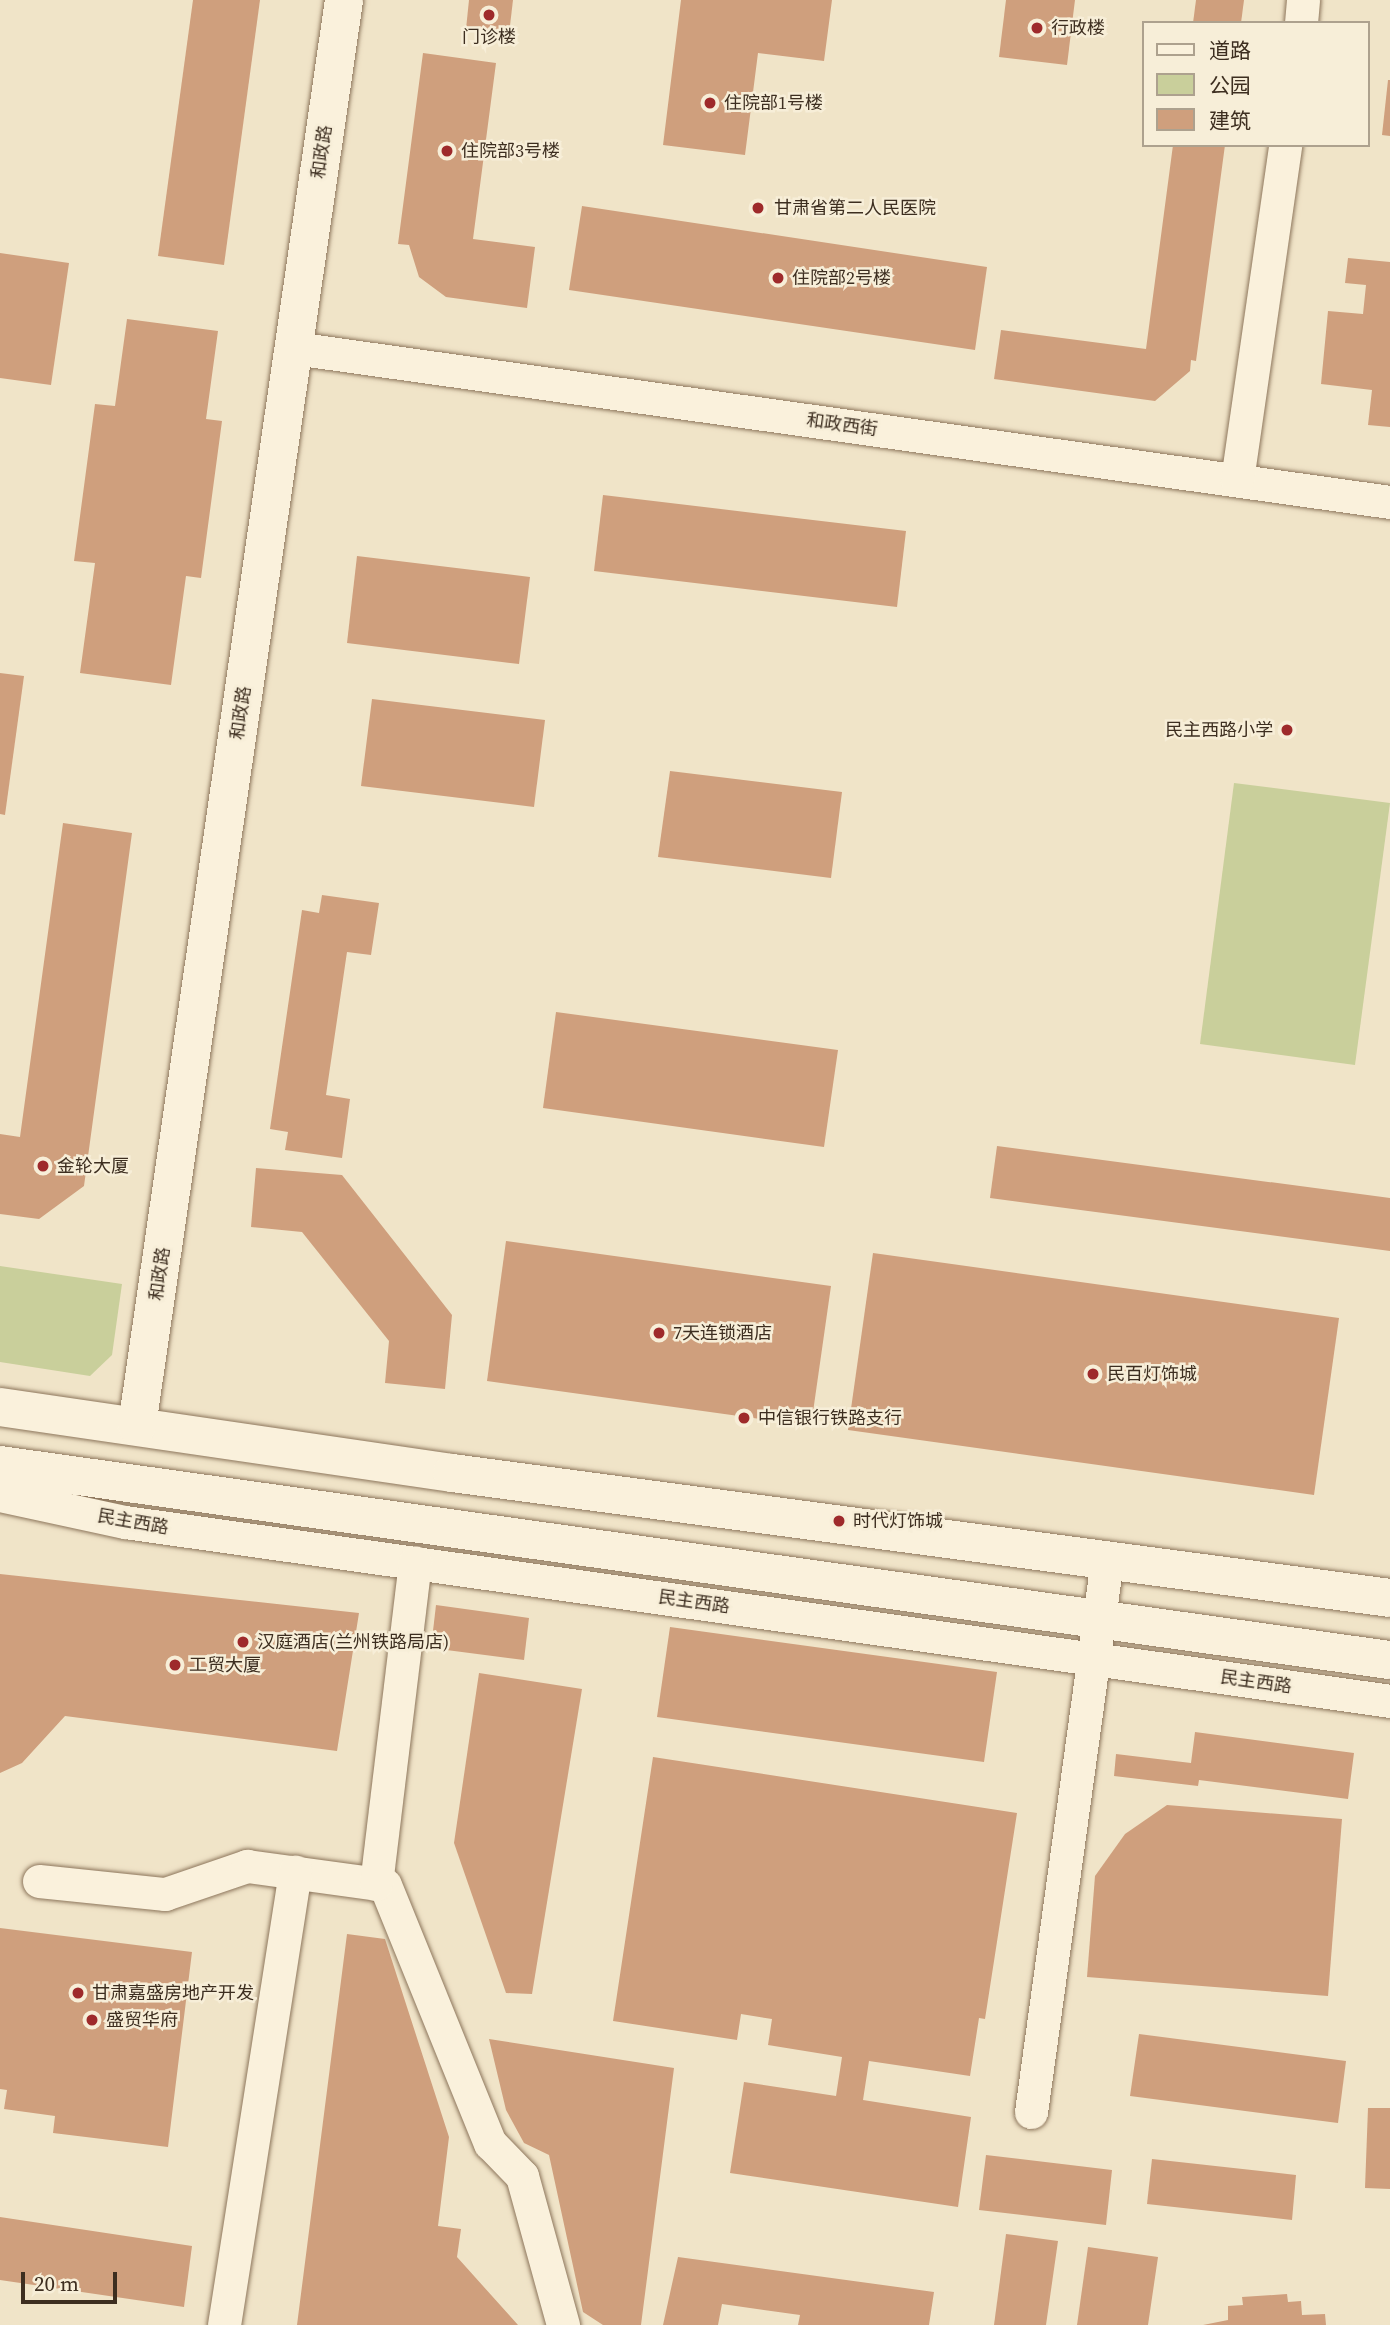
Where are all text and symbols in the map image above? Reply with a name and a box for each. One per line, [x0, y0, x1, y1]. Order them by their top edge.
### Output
marker: 门诊楼 [481, 7, 497, 23]
place label: 行政楼 [1051, 17, 1105, 39]
marker: 行政楼 [1029, 20, 1045, 36]
legend [1142, 21, 1369, 147]
place label: 门诊楼 [462, 26, 516, 48]
text: 道路 [1209, 36, 1251, 65]
text: 公园 [1209, 71, 1251, 100]
place label: 住院部1号楼 [724, 92, 823, 114]
marker: 住院部1号楼 [702, 95, 718, 111]
text: 建筑 [1209, 106, 1251, 135]
street label: 和政路 [308, 124, 336, 180]
place label: 住院部3号楼 [461, 140, 560, 162]
marker: 住院部3号楼 [439, 143, 455, 159]
place label: 甘肃省第二人民医院 [774, 197, 936, 219]
marker: 甘肃省第二人民医院 [748, 198, 768, 218]
place label: 住院部2号楼 [792, 267, 891, 289]
marker: 住院部2号楼 [770, 270, 786, 286]
street label: 和政西街 [805, 409, 879, 441]
street label: 和政路 [227, 685, 255, 741]
place label: 民主西路小学 [1165, 719, 1273, 741]
marker: 民主西路小学 [1279, 722, 1295, 738]
place label: 金轮大厦 [57, 1155, 129, 1177]
marker: 金轮大厦 [35, 1158, 51, 1174]
street label: 和政路 [146, 1246, 174, 1302]
place label: 7天连锁酒店 [673, 1322, 772, 1344]
marker: 7天连锁酒店 [651, 1325, 667, 1341]
place label: 民百灯饰城 [1107, 1363, 1197, 1385]
marker: 民百灯饰城 [1085, 1366, 1101, 1382]
place label: 中信银行铁路支行 [758, 1407, 902, 1429]
marker: 中信银行铁路支行 [736, 1410, 752, 1426]
street label: 民主西路 [96, 1505, 170, 1539]
place label: 时代灯饰城 [853, 1510, 943, 1532]
marker: 时代灯饰城 [831, 1513, 847, 1529]
street label: 民主西路 [657, 1586, 731, 1618]
place label: 汉庭酒店(兰州铁路局店) [257, 1631, 449, 1653]
marker: 汉庭酒店(兰州铁路局店) [235, 1634, 251, 1650]
place label: 工贸大厦 [189, 1654, 261, 1676]
marker: 工贸大厦 [167, 1657, 183, 1673]
street label: 民主西路 [1219, 1666, 1293, 1698]
place label: 甘肃嘉盛房地产开发 [92, 1982, 254, 2004]
marker: 甘肃嘉盛房地产开发 [70, 1985, 86, 2001]
place label: 盛贸华府 [106, 2009, 178, 2031]
marker: 盛贸华府 [84, 2012, 100, 2028]
scale bar [24, 2258, 121, 2302]
text: 20 m [34, 2269, 79, 2298]

